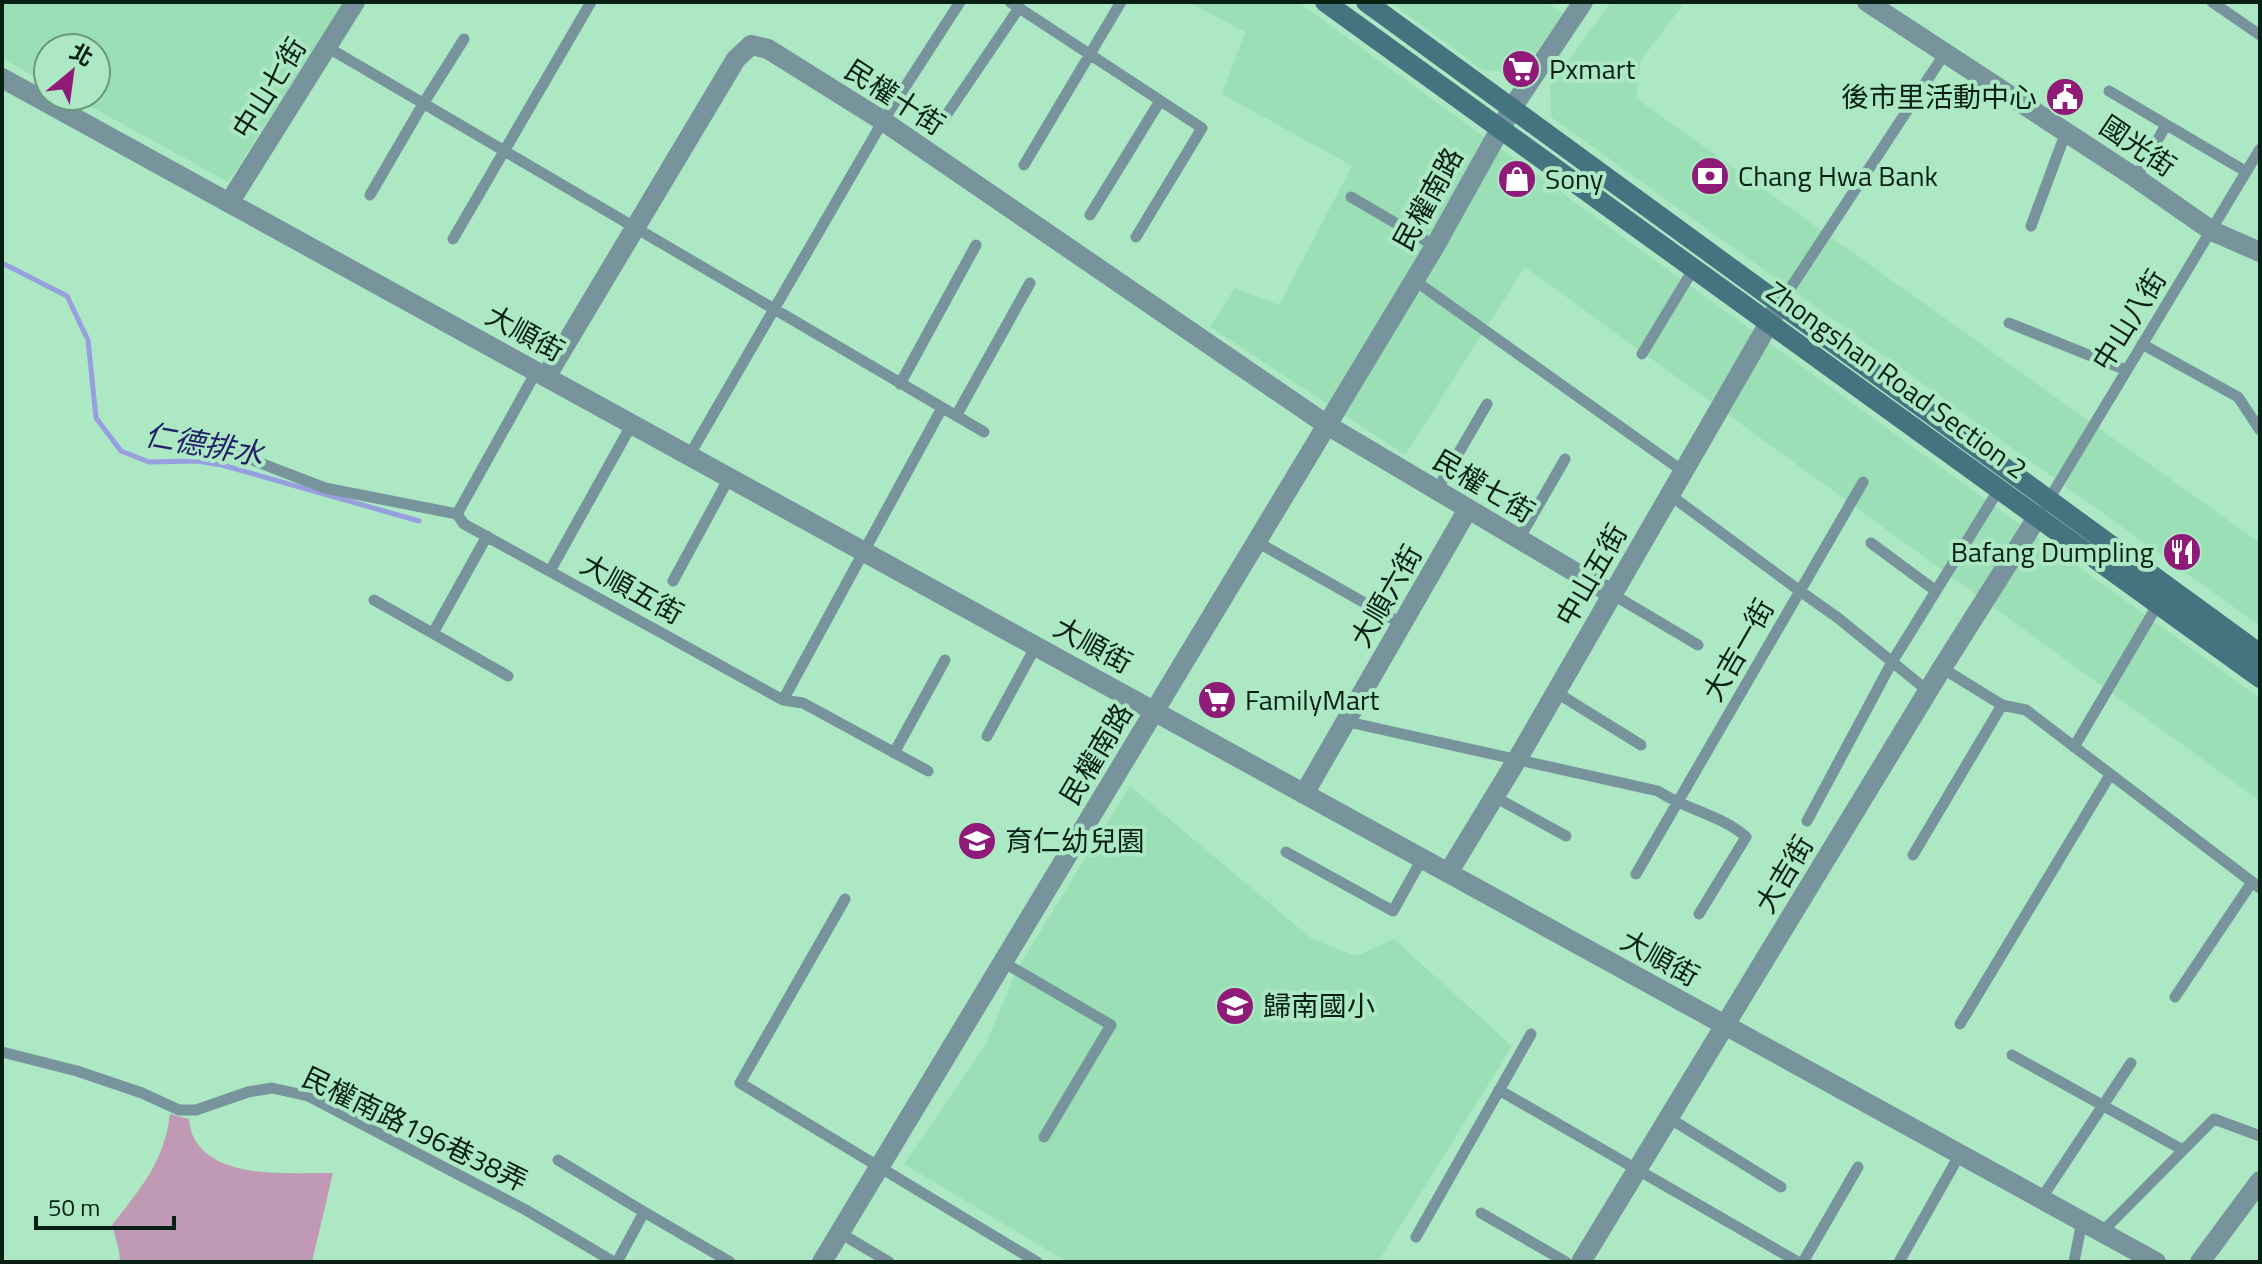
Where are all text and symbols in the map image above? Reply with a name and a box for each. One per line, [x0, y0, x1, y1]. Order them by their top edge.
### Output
street label: 中山七街 [221, 29, 316, 147]
north arrow [32, 32, 112, 112]
text: 北 [64, 34, 100, 75]
place label: Pxmart [1549, 47, 1635, 90]
street label: 民權十街 [837, 48, 954, 145]
supermarket icon: Pxmart [1500, 48, 1542, 90]
place label: 後市里活動中心 [1841, 75, 2037, 118]
public building icon: 後市里活動中心 [2044, 76, 2086, 118]
street label: 國光街 [2091, 104, 2185, 187]
street label: 民權南路 [1382, 139, 1474, 258]
place label: Chang Hwa Bank [1738, 154, 1938, 197]
bank icon: Chang Hwa Bank [1689, 155, 1731, 197]
place label: Sony [1545, 157, 1603, 200]
shop icon: Sony [1496, 158, 1538, 200]
street label: 中山八街 [2081, 261, 2176, 379]
street label: Zhongshan Road Section 2 [1758, 270, 2037, 489]
street label: 大順街 [478, 293, 572, 372]
water label: 仁德排水 [141, 411, 269, 477]
street label: 民權七街 [1425, 438, 1543, 533]
street label: 中山五街 [1544, 515, 1637, 634]
place label: Bafang Dumpling [1951, 530, 2154, 573]
restaurant icon: Bafang Dumpling [2161, 531, 2203, 573]
street label: 大順六街 [1339, 536, 1432, 655]
street label: 大順五街 [573, 543, 692, 635]
street label: 大吉一街 [1691, 590, 1784, 709]
street label: 大順街 [1046, 605, 1140, 684]
place label: FamilyMart [1245, 678, 1380, 721]
supermarket icon: FamilyMart [1196, 679, 1238, 721]
street label: 民權南路 [1048, 695, 1143, 813]
place label: 育仁幼兒園 [1005, 819, 1145, 862]
school or university icon: 育仁幼兒園 [956, 820, 998, 862]
street label: 大吉街 [1744, 827, 1824, 921]
street label: 大順街 [1613, 918, 1707, 997]
place label: 歸南國小 [1263, 984, 1375, 1027]
school or university icon: 歸南國小 [1214, 985, 1256, 1027]
street label: 民權南路196巷38弄 [295, 1055, 535, 1202]
scale bar [36, 1180, 174, 1230]
text: 50 m [48, 1189, 100, 1225]

